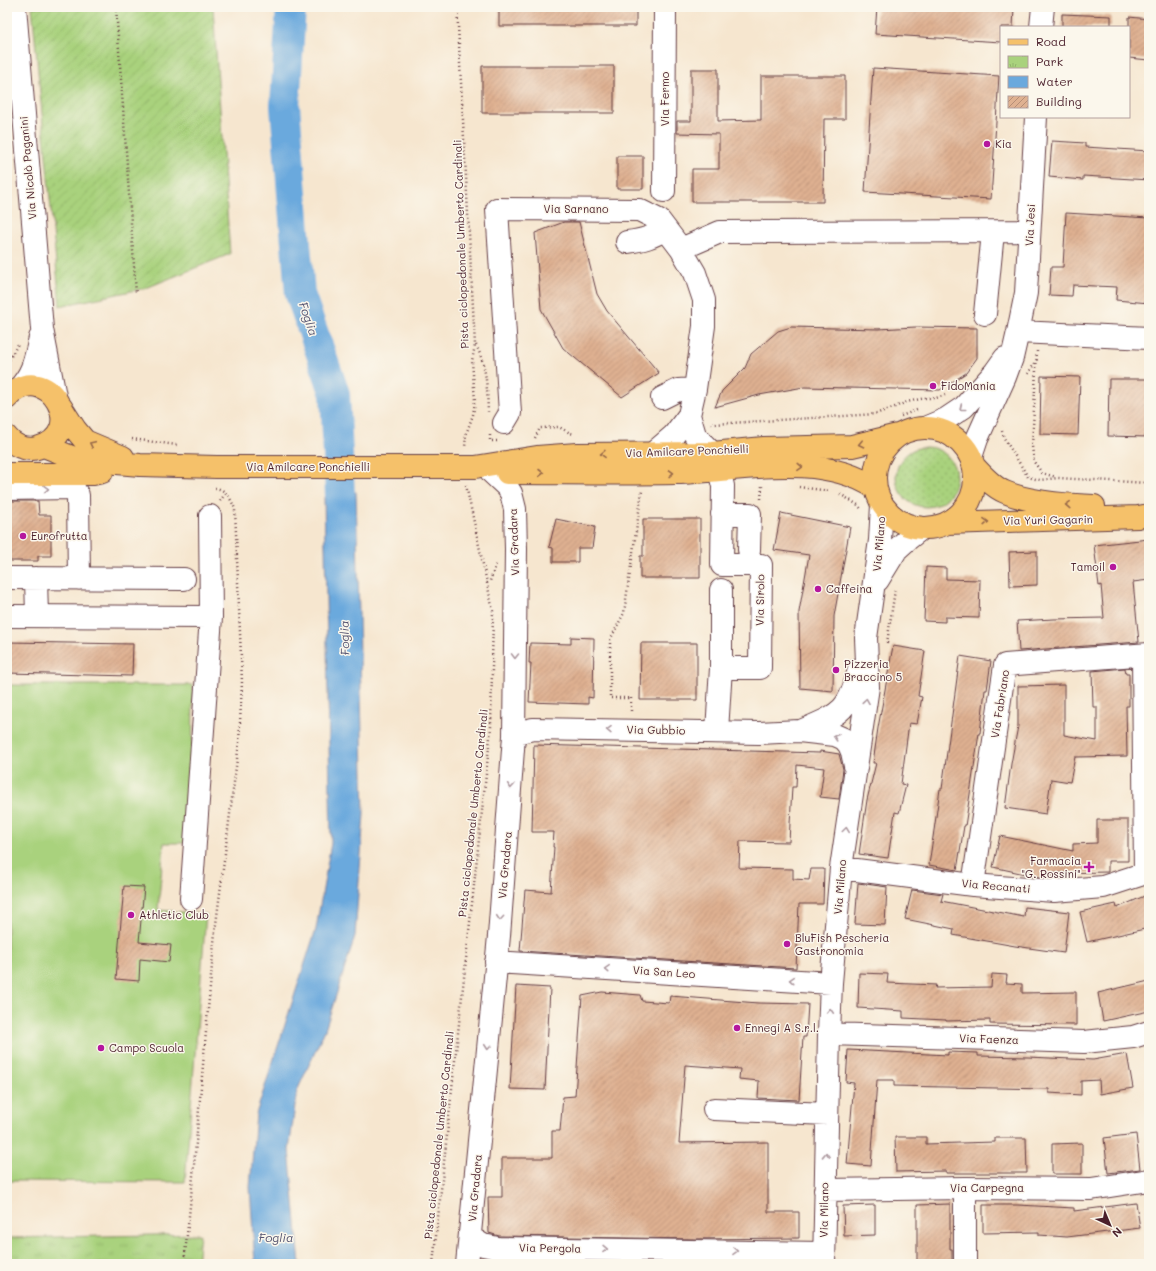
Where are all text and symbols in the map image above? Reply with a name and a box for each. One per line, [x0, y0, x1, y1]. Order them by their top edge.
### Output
legend [1000, 26, 1130, 118]
text: Road [1036, 33, 1066, 49]
text: Park [1036, 53, 1063, 69]
street label: Via Fermo [657, 71, 672, 126]
text: Water [1036, 73, 1073, 89]
text: Building [1036, 93, 1082, 109]
street label: Via Nicolò Paganini [16, 116, 39, 220]
place label: Kia [995, 136, 1012, 151]
street label: Pista ciclopedonale Umberto Cardinali [449, 139, 472, 349]
marker: Kia [982, 139, 992, 149]
street label: Via Sarnano [544, 201, 609, 216]
street label: Via Jesi [1021, 203, 1038, 247]
water label: Foglia [296, 300, 322, 338]
place label: FidoMania [941, 378, 996, 393]
marker: FidoMania [928, 381, 938, 391]
one-way arrow [960, 403, 967, 410]
one-way arrow [857, 439, 864, 448]
one-way arrow [88, 441, 96, 449]
street label: Via Amilcare Ponchielli [625, 441, 749, 460]
one-way arrow [600, 450, 606, 458]
street label: Via Amilcare Ponchielli [246, 459, 370, 474]
one-way arrow [797, 463, 803, 471]
one-way arrow [538, 469, 544, 477]
one-way arrow [668, 469, 674, 477]
one-way arrow [43, 485, 49, 493]
one-way arrow [1065, 500, 1071, 509]
street label: Via Gradara [505, 508, 522, 576]
street label: Via Yuri Gagarin [1003, 511, 1093, 528]
street label: Via Milano [869, 515, 888, 572]
one-way arrow [983, 517, 989, 526]
place label: Eurofrutta [31, 528, 88, 543]
marker: Eurofrutta [18, 531, 28, 541]
place label: Tamoil [1071, 559, 1105, 574]
marker: Tamoil [1108, 562, 1118, 572]
street label: Via Sirolo [752, 574, 767, 626]
place label: Caffeina [826, 581, 873, 596]
marker: Caffeina [813, 584, 823, 594]
water label: Foglia [335, 620, 353, 656]
one-way arrow [511, 653, 519, 659]
place label: Pizzeria Braccino 5 [844, 656, 902, 684]
marker: Pizzeria Braccino 5 [831, 665, 841, 675]
street label: Via Fabriano [987, 668, 1012, 739]
one-way arrow [861, 698, 870, 704]
street label: Pista ciclopedonale Umberto Cardinali [454, 708, 491, 918]
street label: Via Gubbio [626, 721, 686, 738]
one-way arrow [606, 726, 612, 734]
one-way arrow [833, 733, 840, 741]
one-way arrow [506, 782, 515, 789]
one-way arrow [841, 826, 850, 833]
street label: Via Gradara [494, 831, 515, 899]
place label: Farmacia "G. Rossini" [1021, 853, 1081, 881]
street label: Via Milano [830, 858, 849, 915]
marker: Farmacia "G. Rossini" [1084, 862, 1094, 872]
street label: Via Recanati [961, 875, 1031, 896]
place label: Athletic Club [139, 907, 209, 922]
marker: Athletic Club [126, 910, 136, 920]
one-way arrow [496, 915, 505, 921]
place label: BluFish Pescheria Gastronomia [795, 930, 889, 958]
marker: BluFish Pescheria Gastronomia [782, 939, 792, 949]
street label: Via San Leo [632, 962, 696, 981]
one-way arrow [604, 964, 610, 973]
one-way arrow [789, 976, 795, 985]
one-way arrow [826, 1008, 834, 1014]
place label: Ennegi A S.r.l. [745, 1020, 819, 1035]
marker: Ennegi A S.r.l. [732, 1023, 742, 1033]
street label: Pista ciclopedonale Umberto Cardinali [420, 1030, 457, 1240]
street label: Via Faenza [959, 1030, 1019, 1047]
place label: Campo Scuola [109, 1040, 184, 1055]
marker: Campo Scuola [96, 1043, 106, 1053]
one-way arrow [484, 1044, 493, 1050]
one-way arrow [822, 1152, 830, 1158]
street label: Via Gradara [464, 1154, 485, 1222]
street label: Via Carpegna [950, 1180, 1024, 1195]
street label: Via Milano [816, 1182, 831, 1238]
north arrow [1090, 1205, 1130, 1245]
text: N [1109, 1224, 1126, 1241]
water label: Foglia [259, 1229, 293, 1245]
street label: Via Pergola [519, 1239, 581, 1256]
one-way arrow [602, 1245, 608, 1253]
one-way arrow [732, 1247, 738, 1255]

